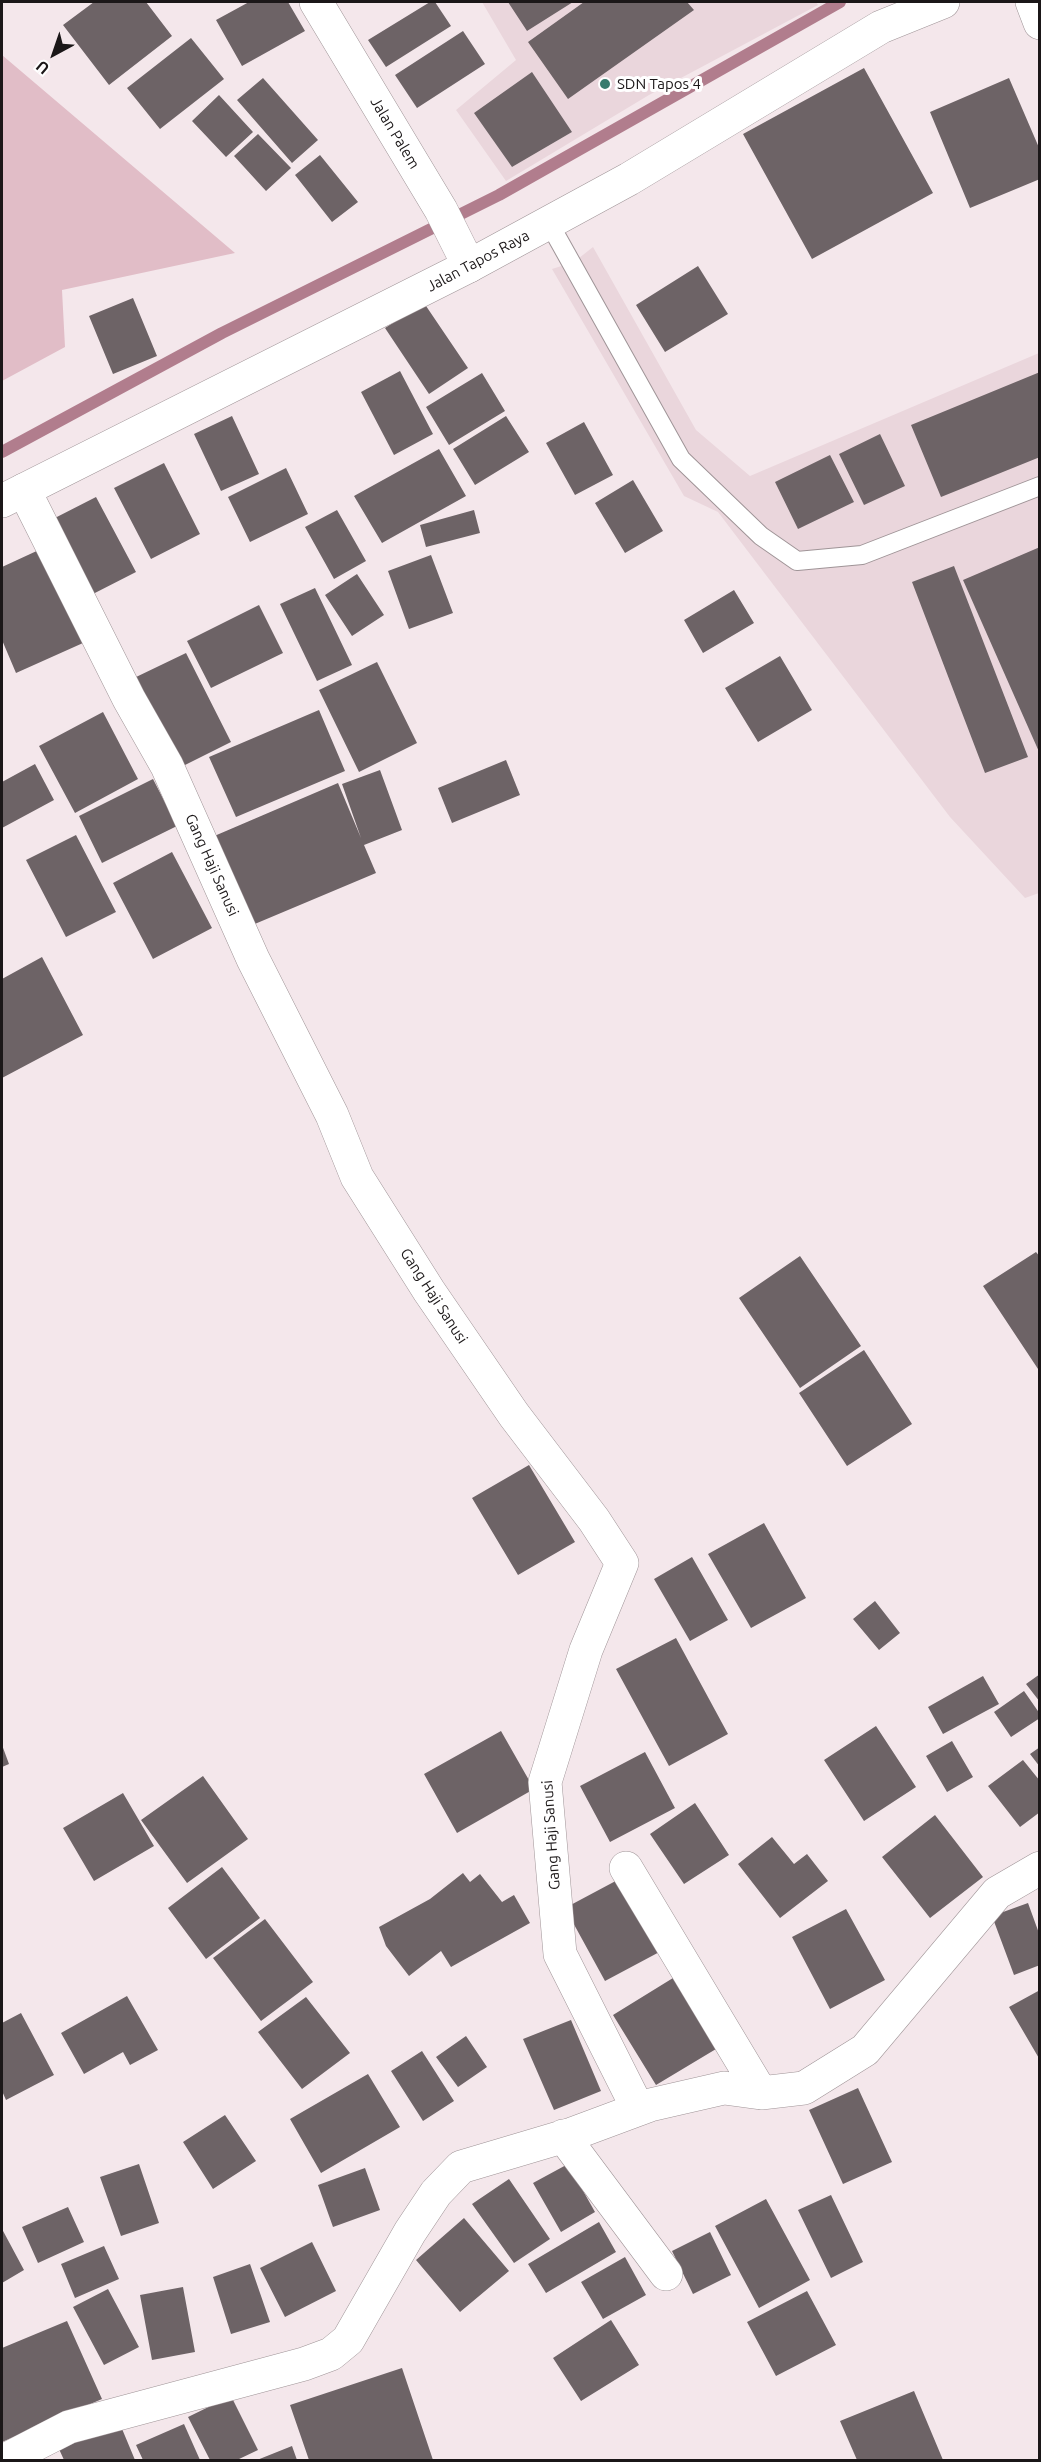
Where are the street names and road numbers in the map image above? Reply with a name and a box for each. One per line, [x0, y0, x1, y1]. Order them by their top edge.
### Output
street label: Jalan Palem [367, 94, 423, 172]
street label: Jalan Tapos Raya [424, 226, 532, 296]
street label: Gang Haji Sanusi [181, 811, 243, 919]
street label: Gang Haji Sanusi [396, 1245, 472, 1347]
street label: Gang Haji Sanusi [538, 1779, 564, 1891]

